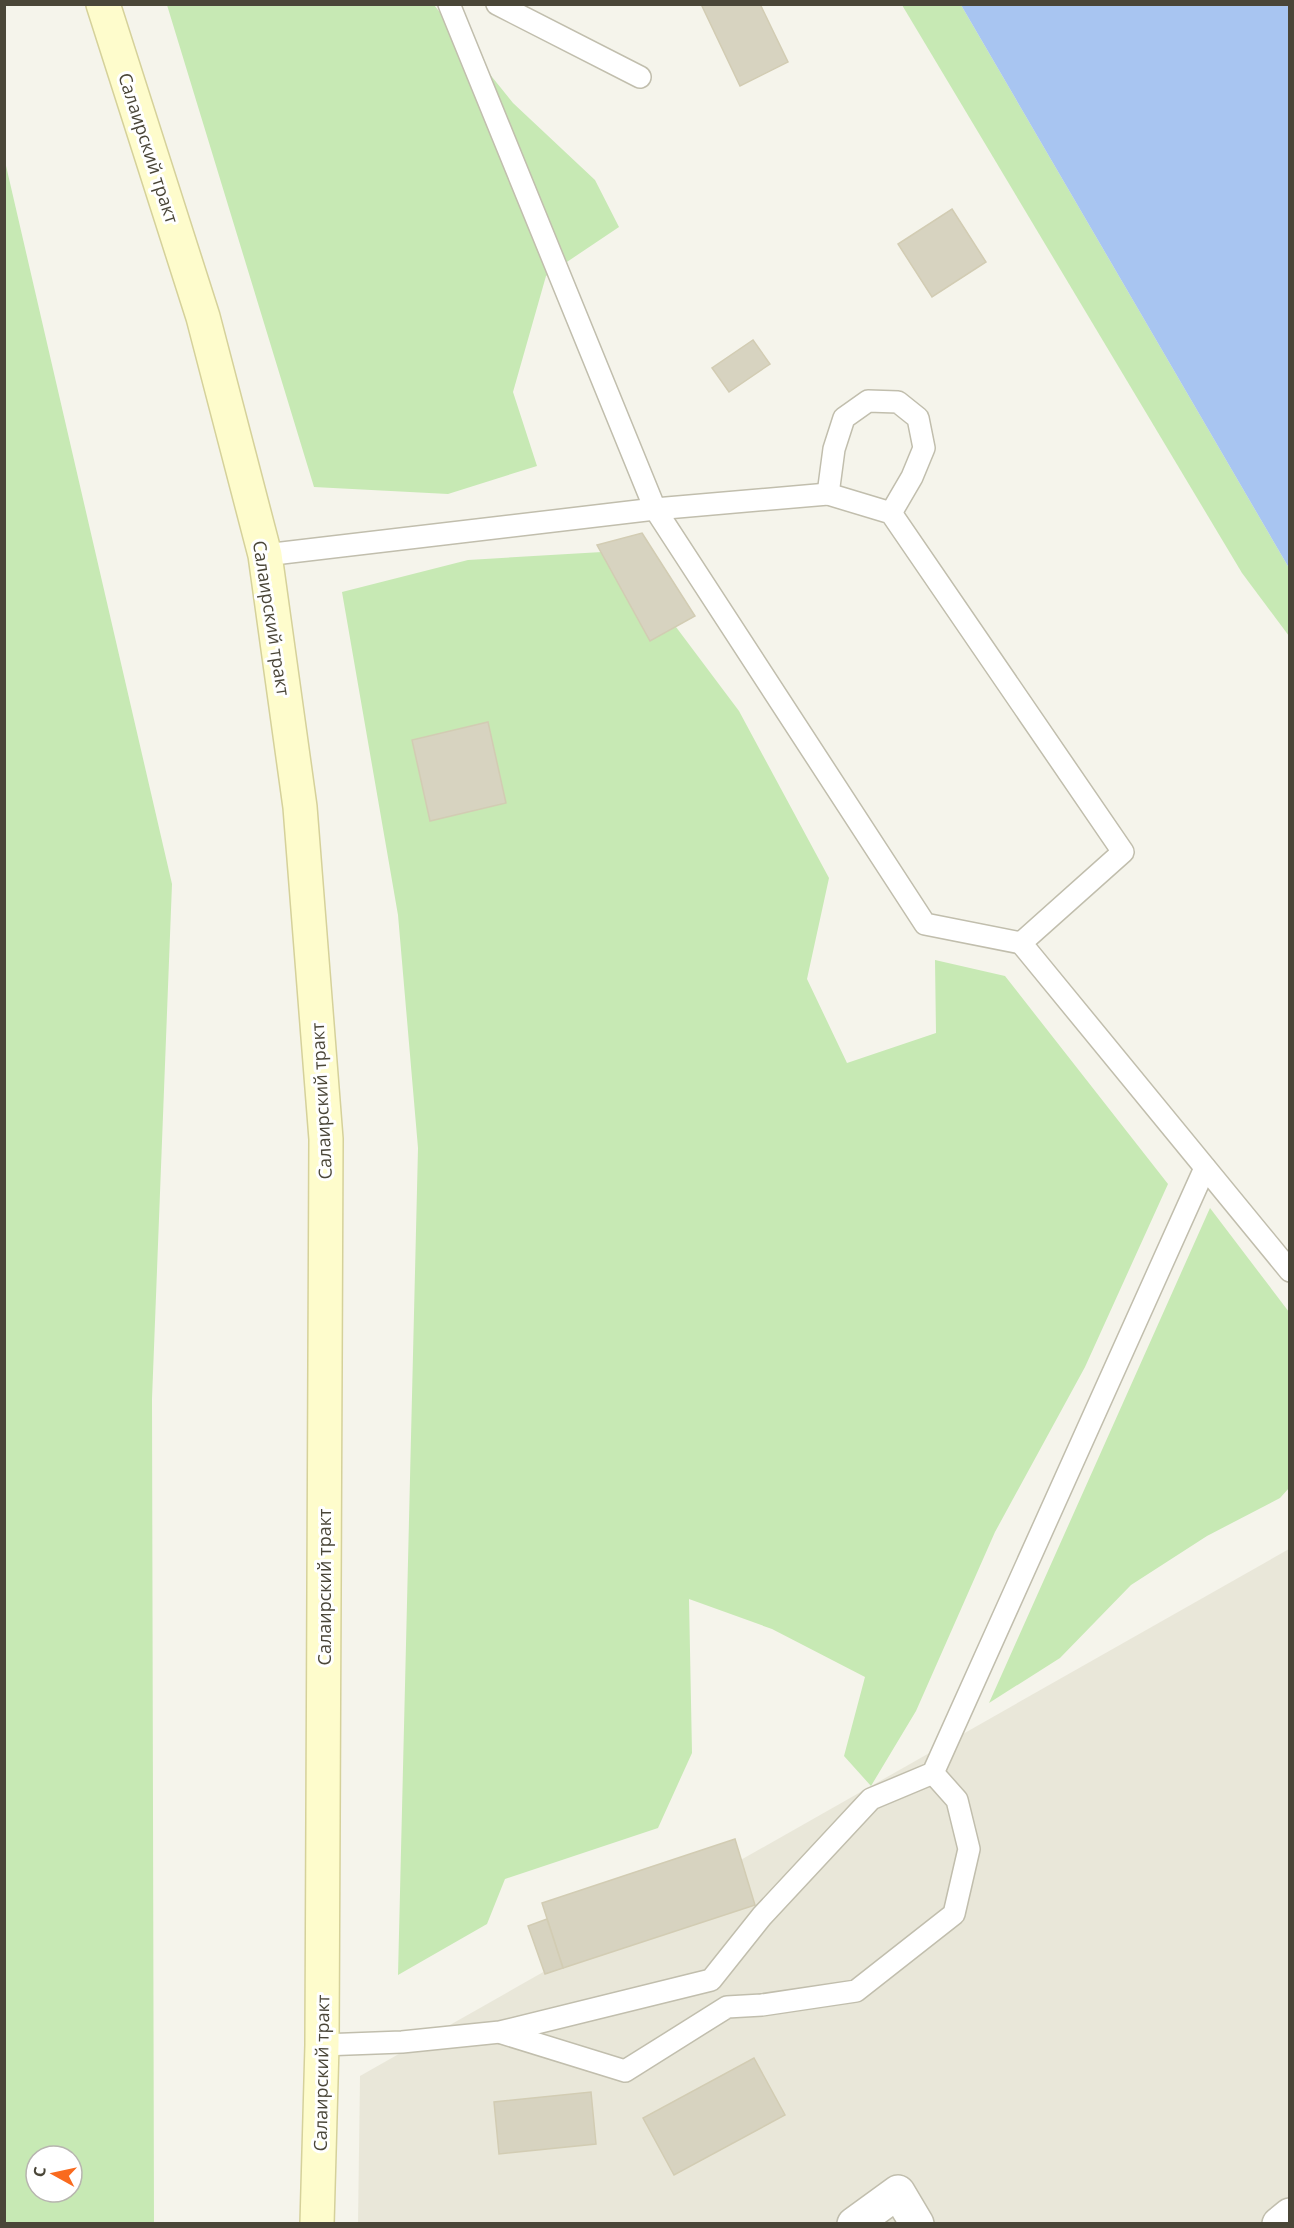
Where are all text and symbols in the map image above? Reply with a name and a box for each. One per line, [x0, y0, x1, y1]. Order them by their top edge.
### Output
street label: Салаирский тракт [113, 70, 185, 227]
street label: Салаирский тракт [248, 539, 296, 698]
street label: Салаирский тракт [305, 1022, 337, 1180]
street label: Салаирский тракт [312, 1508, 336, 1665]
street label: Салаирский тракт [308, 1994, 334, 2152]
north arrow [24, 2144, 84, 2204]
text: С [28, 2165, 51, 2178]

